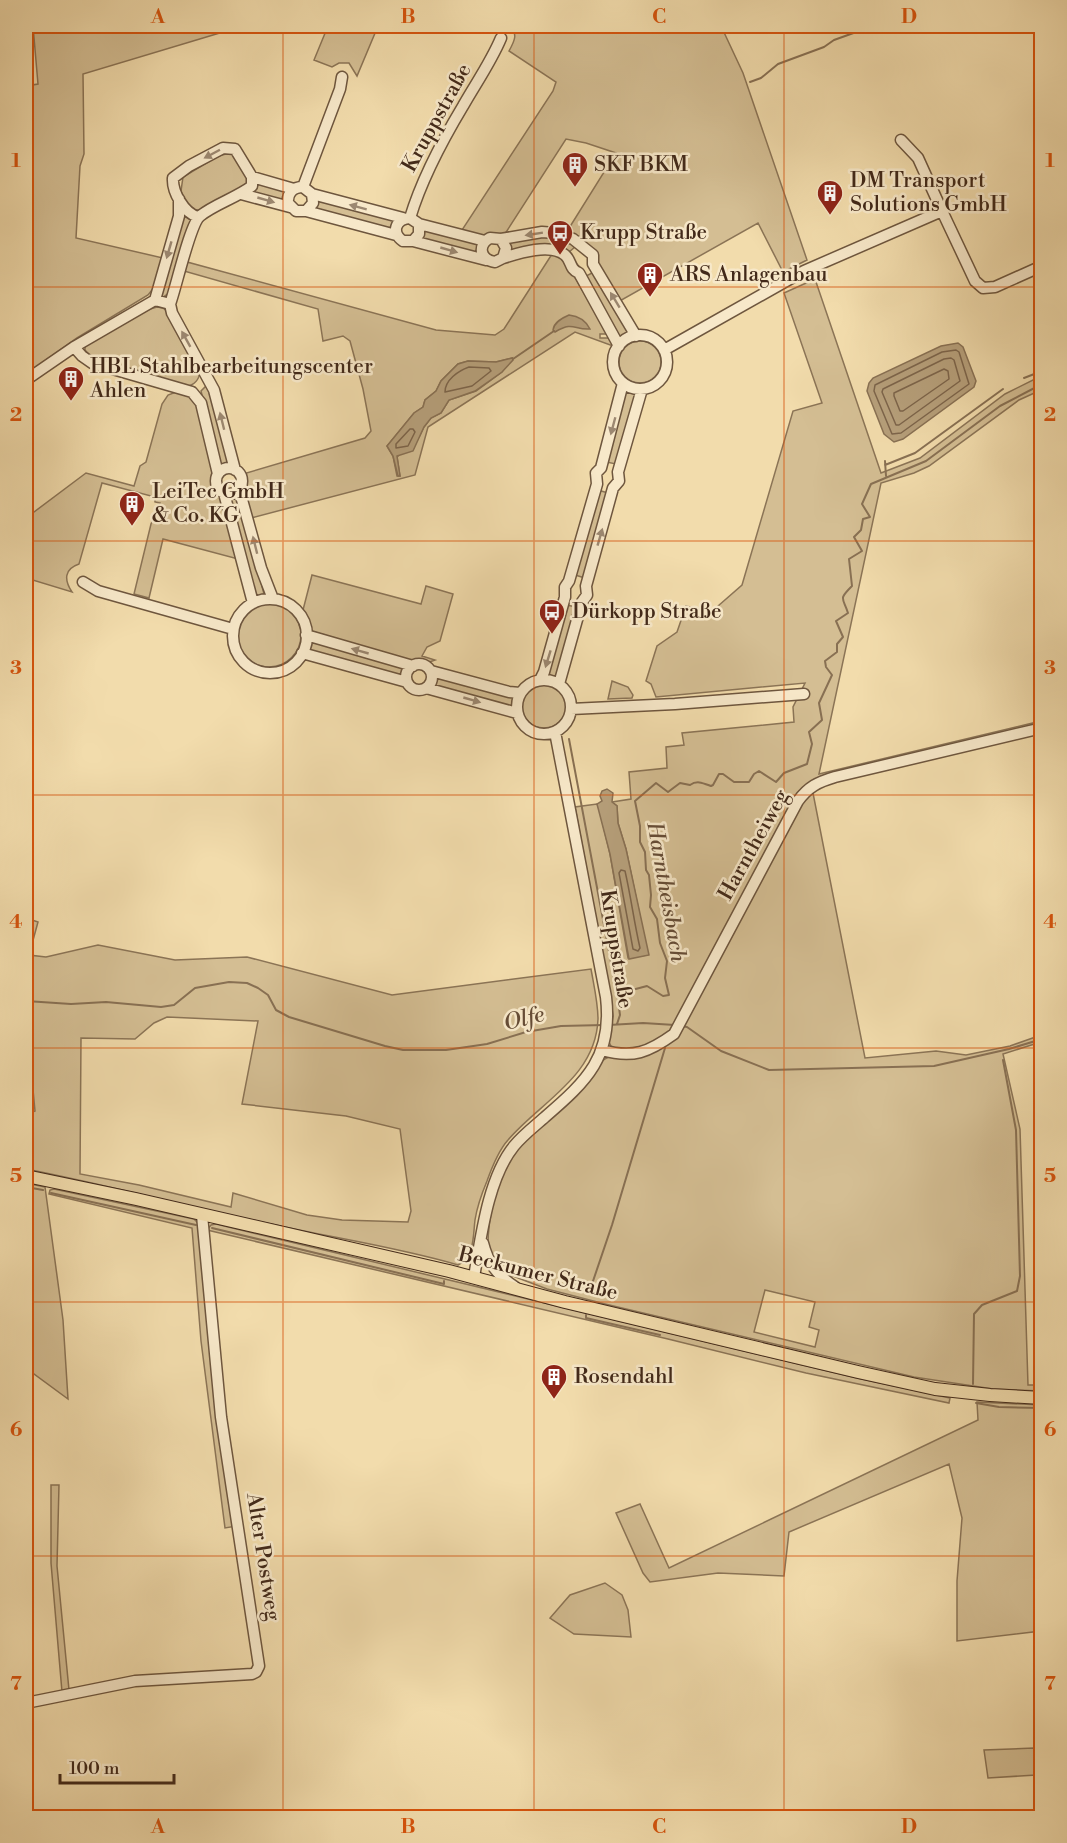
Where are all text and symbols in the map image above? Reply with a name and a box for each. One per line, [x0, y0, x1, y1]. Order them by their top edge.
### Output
text: A [150, 5, 166, 30]
text: B [400, 5, 416, 30]
text: C [652, 5, 666, 30]
text: D [901, 5, 917, 30]
street label: Kruppstraße [397, 59, 477, 177]
text: 1 [11, 149, 21, 174]
one-way arrow [203, 149, 220, 159]
text: 1 [1045, 149, 1055, 174]
building icon: SKF BKM [560, 150, 590, 188]
place label: SKF BKM [594, 152, 689, 178]
place label: DM Transport Solutions GmbH [850, 168, 1007, 218]
building icon: DM Transport Solutions GmbH [815, 178, 845, 216]
one-way arrow [257, 196, 275, 205]
one-way arrow [349, 202, 367, 211]
bus stop icon: Krupp Straße [545, 218, 575, 256]
place label: Krupp Straße [580, 220, 707, 246]
one-way arrow [524, 229, 543, 238]
one-way arrow [164, 241, 173, 259]
one-way arrow [441, 246, 459, 255]
building icon: ARS Anlagenbau [635, 260, 665, 298]
place label: ARS Anlagenbau [669, 262, 827, 288]
one-way arrow [610, 291, 620, 308]
one-way arrow [181, 331, 192, 347]
place label: HBL Stahlbearbeitungscenter Ahlen [89, 354, 373, 404]
building icon: HBL Stahlbearbeitungscenter Ahlen [56, 364, 86, 402]
text: 2 [10, 403, 22, 428]
text: 2 [1044, 403, 1056, 428]
one-way arrow [217, 412, 226, 430]
one-way arrow [607, 416, 617, 435]
place label: LeiTec GmbH & Co. KG [152, 479, 284, 529]
building icon: LeiTec GmbH & Co. KG [117, 489, 147, 527]
one-way arrow [595, 528, 605, 546]
one-way arrow [249, 535, 259, 554]
bus stop icon: Dürkopp Straße [537, 597, 567, 635]
place label: Dürkopp Straße [572, 599, 722, 625]
one-way arrow [351, 646, 369, 655]
one-way arrow [543, 650, 552, 668]
text: 3 [10, 656, 22, 681]
text: 3 [1044, 656, 1056, 681]
one-way arrow [463, 696, 481, 705]
street label: Harntheiweg [713, 785, 795, 905]
water label: Harntheisbach [640, 819, 692, 965]
street label: Kruppstraße [594, 888, 638, 1010]
text: 4 [9, 910, 23, 935]
text: 4 [1043, 910, 1057, 935]
water label: Olfe [501, 1001, 547, 1037]
text: 5 [10, 1164, 22, 1189]
text: 5 [1044, 1164, 1056, 1189]
street label: Beckumer Straße [455, 1241, 620, 1306]
building icon: Rosendahl [539, 1362, 569, 1400]
place label: Rosendahl [574, 1364, 674, 1390]
text: 6 [10, 1418, 23, 1443]
text: 6 [1044, 1418, 1057, 1443]
street label: Alter Postweg [240, 1490, 286, 1623]
text: 7 [10, 1672, 22, 1697]
text: 7 [1044, 1672, 1056, 1697]
scale bar [60, 1747, 174, 1785]
text: 100 m [69, 1757, 120, 1780]
text: A [150, 1815, 166, 1840]
text: B [400, 1815, 416, 1840]
text: C [652, 1815, 666, 1840]
text: D [901, 1815, 917, 1840]

